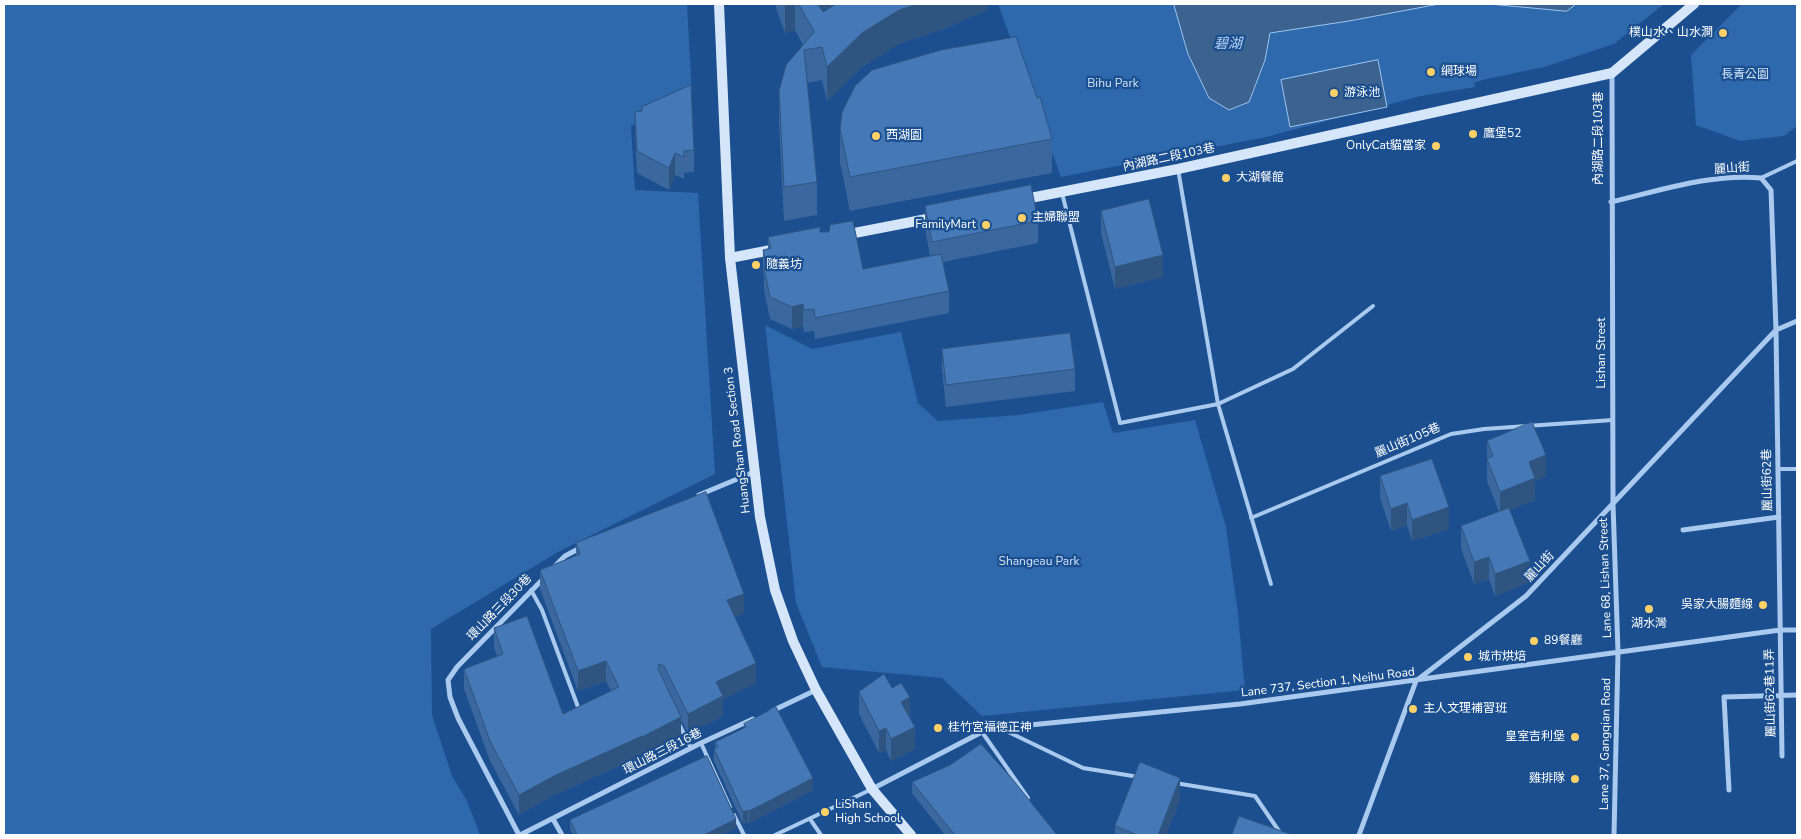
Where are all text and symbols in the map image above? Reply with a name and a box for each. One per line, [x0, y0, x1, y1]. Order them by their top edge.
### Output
place label: 樸山水、山水澗 [1629, 26, 1713, 40]
marker: 樸山水、山水澗 [1717, 27, 1729, 39]
water label: 碧湖 [1214, 37, 1242, 53]
place label: 網球場 [1441, 65, 1477, 79]
marker: 網球場 [1425, 66, 1437, 78]
park label: 長青公園 [1721, 68, 1769, 82]
park label: Bihu Park [1087, 77, 1139, 91]
place label: 游泳池 [1344, 86, 1380, 100]
marker: 游泳池 [1328, 87, 1340, 99]
street label: 內湖路二段103巷 [1592, 91, 1606, 185]
place label: 鷹堡52 [1483, 127, 1521, 141]
marker: 鷹堡52 [1467, 128, 1479, 140]
place label: 西湖園 [886, 129, 922, 143]
marker: 西湖園 [870, 130, 882, 142]
place label: OnlyCat貓當家 [1346, 139, 1426, 153]
marker: OnlyCat貓當家 [1430, 140, 1442, 152]
street label: 內湖路二段103巷 [1122, 141, 1216, 175]
street label: 麗山街 [1714, 161, 1750, 177]
place label: 大湖餐館 [1236, 171, 1284, 185]
marker: 大湖餐館 [1220, 172, 1232, 184]
place label: 主婦聯盟 [1032, 211, 1080, 225]
marker: 主婦聯盟 [1016, 212, 1028, 224]
place label: FamilyMart [915, 218, 976, 232]
marker: FamilyMart [980, 219, 992, 231]
place label: 隨義坊 [766, 258, 802, 272]
marker: 隨義坊 [750, 259, 762, 271]
street label: Lishan Street [1595, 318, 1609, 388]
street label: HuangShan Road Section 3 [722, 366, 754, 514]
street label: 麗山街105巷 [1373, 421, 1443, 461]
street label: 麗山街62巷 [1760, 449, 1776, 511]
street label: Lane 68, Lishan Street [1597, 518, 1615, 638]
street label: 麗山街 [1522, 549, 1558, 585]
park label: Shangeau Park [999, 555, 1079, 569]
street label: 環山路三段30巷 [465, 572, 535, 644]
place label: 吳家大腸麵線 [1681, 598, 1753, 612]
marker: 吳家大腸麵線 [1757, 599, 1769, 611]
marker: 湖水灣 [1643, 603, 1655, 615]
place label: 湖水灣 [1631, 617, 1667, 631]
place label: 89餐廳 [1544, 634, 1582, 648]
marker: 89餐廳 [1528, 635, 1540, 647]
street label: 麗山街62巷11弄 [1763, 648, 1779, 738]
place label: 城市烘焙 [1478, 650, 1526, 664]
marker: 城市烘焙 [1462, 651, 1474, 663]
street label: Lane 737, Section 1, Neihu Road [1240, 665, 1416, 701]
street label: Lane 37, Gangqian Road [1598, 678, 1614, 810]
place label: 主人文理補習班 [1423, 702, 1507, 716]
marker: 主人文理補習班 [1407, 703, 1419, 715]
place label: 桂竹宮福德正神 [948, 721, 1032, 735]
marker: 桂竹宮福德正神 [932, 722, 944, 734]
street label: 環山路三段16巷 [621, 726, 705, 778]
place label: 皇室吉利堡 [1505, 730, 1565, 744]
marker: 皇室吉利堡 [1569, 731, 1581, 743]
place label: 雞排隊 [1529, 772, 1565, 786]
marker: 雞排隊 [1569, 773, 1581, 785]
place label: LiShan High School [835, 798, 900, 826]
marker: LiShan High School [819, 806, 831, 818]

